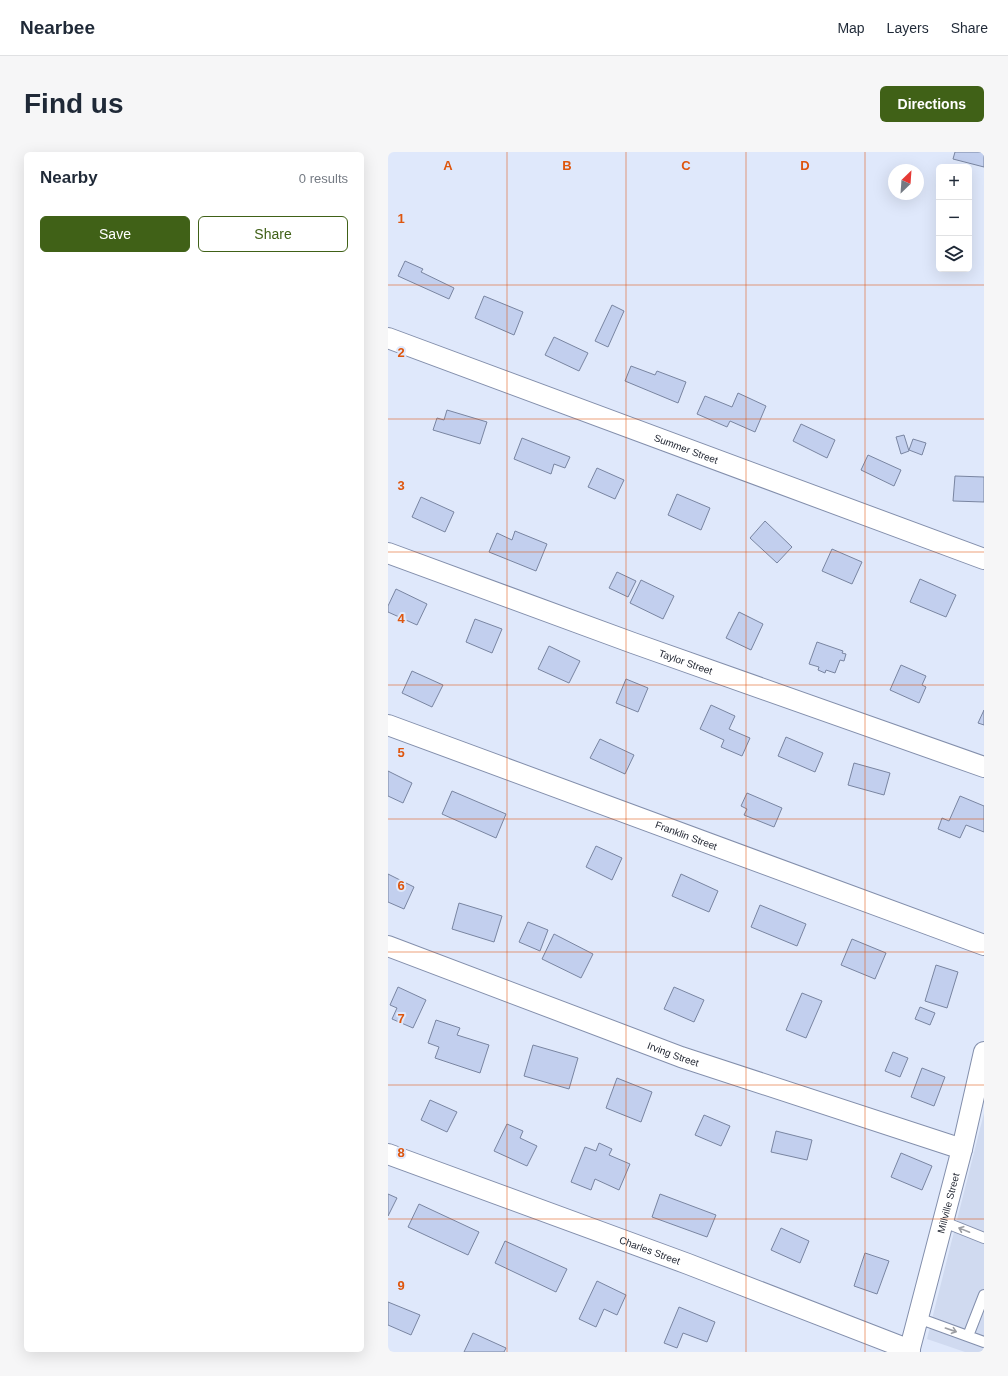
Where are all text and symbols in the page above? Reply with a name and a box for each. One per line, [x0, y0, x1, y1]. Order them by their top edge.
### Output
text: Nearbee [20, 17, 95, 38]
text: Map [837, 20, 865, 36]
text: Layers [887, 20, 929, 36]
text: Share [951, 20, 988, 36]
button: Directions [880, 86, 984, 122]
text: Find us [24, 88, 124, 119]
text: A [443, 158, 453, 173]
text: B [562, 158, 572, 173]
text: C [681, 158, 691, 173]
text: D [800, 158, 810, 173]
north arrow [888, 164, 924, 200]
map controls [936, 164, 972, 272]
button: + [936, 164, 972, 200]
text: Nearby [40, 168, 98, 187]
text: 0 results [299, 171, 348, 186]
button: − [936, 200, 972, 236]
text: 1 [397, 211, 405, 226]
button: Save [40, 216, 190, 252]
button: Share [198, 216, 348, 252]
button: layers [936, 236, 972, 272]
text: 2 [397, 345, 405, 360]
street label: Summer Street [653, 432, 720, 466]
text: 3 [397, 478, 405, 493]
text: 4 [397, 611, 405, 626]
street label: Taylor Street [657, 648, 714, 677]
text: 5 [397, 745, 405, 760]
street label: Franklin Street [654, 819, 719, 852]
text: 6 [397, 878, 405, 893]
text: 7 [397, 1011, 405, 1026]
street label: Irving Street [646, 1040, 701, 1069]
text: 8 [397, 1145, 405, 1160]
street label: Millville Street [935, 1172, 962, 1234]
one-way arrow [958, 1226, 970, 1233]
street label: Charles Street [618, 1234, 682, 1267]
text: 9 [397, 1278, 405, 1293]
one-way arrow [945, 1327, 958, 1334]

